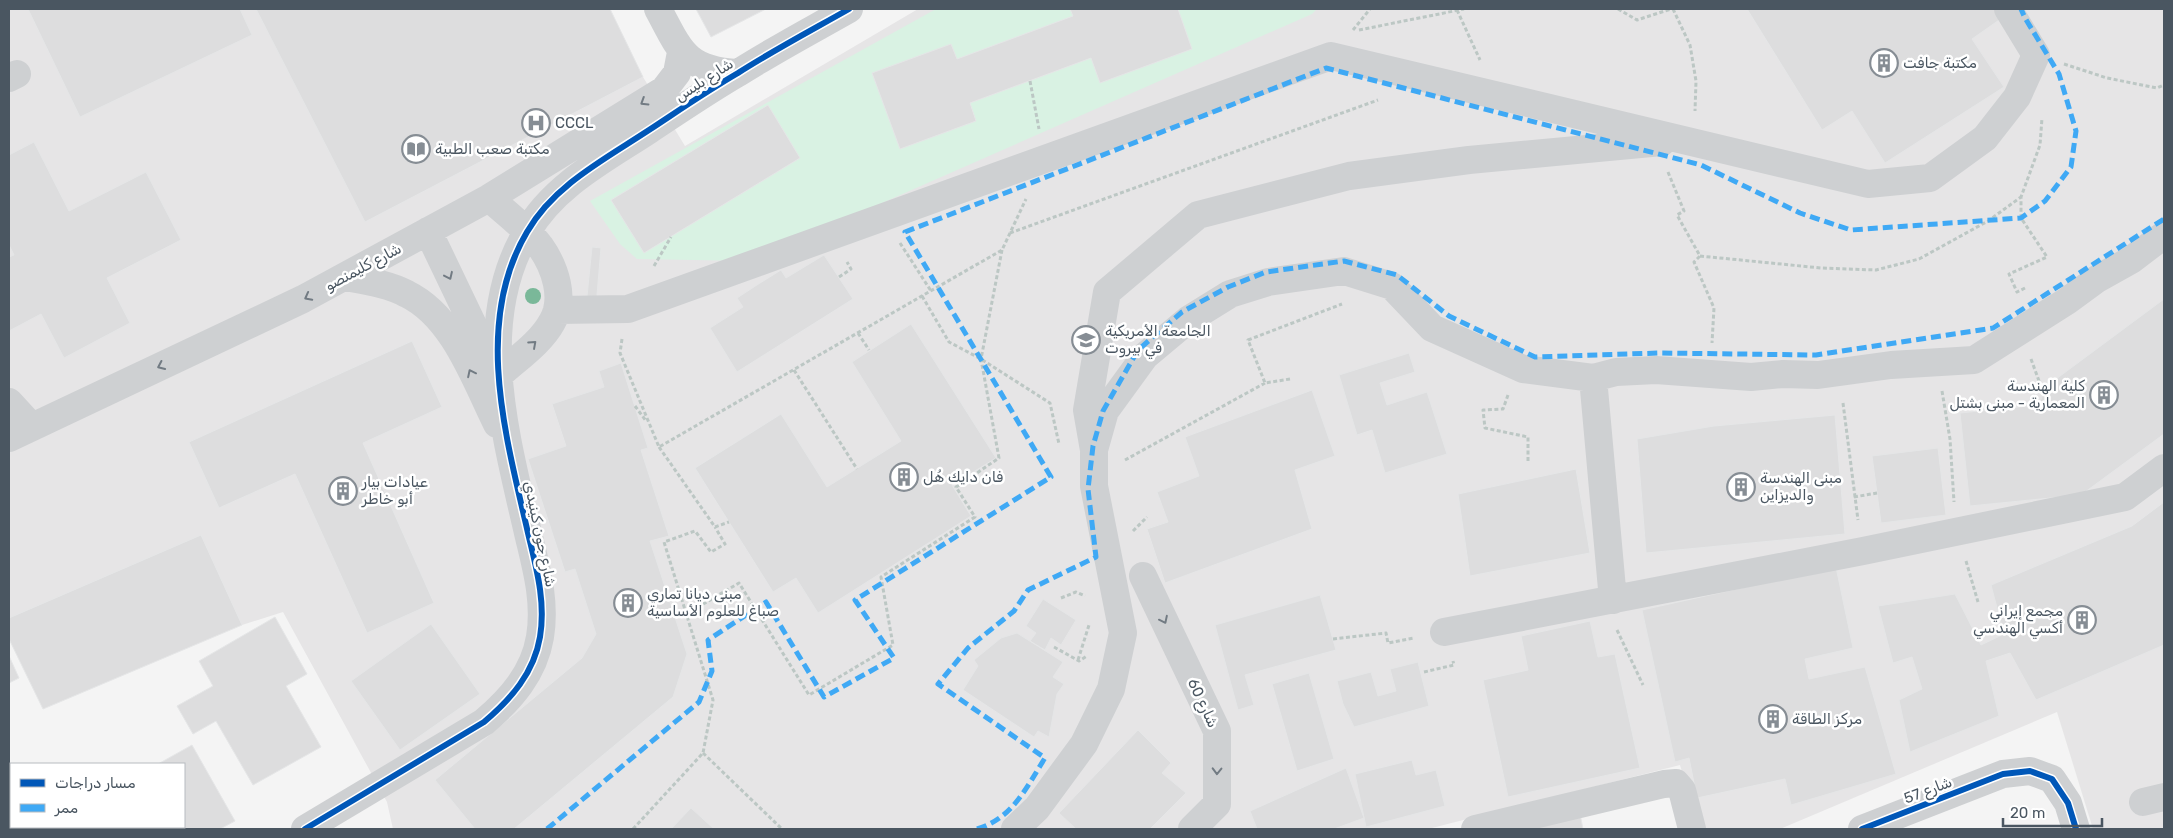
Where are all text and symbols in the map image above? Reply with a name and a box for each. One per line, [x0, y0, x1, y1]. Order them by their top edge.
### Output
building icon: مكتبة جافت [1869, 48, 1899, 78]
street label: شارع بليس [671, 54, 738, 107]
place label: مكتبة جافت [1903, 54, 1977, 72]
one-way arrow [641, 96, 650, 106]
hospital icon: CCCL [521, 108, 551, 138]
place label: CCCL [555, 114, 594, 132]
library icon: مكتبة صعب الطبية [401, 134, 431, 164]
place label: مكتبة صعب الطبية [435, 140, 550, 158]
street label: شارع كليمنصو [322, 239, 405, 296]
one-way arrow [443, 270, 453, 279]
one-way arrow [304, 290, 313, 300]
place label: الجامعة الأمريكية في بيروت [1105, 322, 1211, 360]
school or university icon: الجامعة الأمريكية في بيروت [1071, 325, 1101, 355]
one-way arrow [528, 341, 537, 350]
one-way arrow [157, 360, 166, 370]
one-way arrow [467, 369, 477, 378]
place label: كلية الهندسة المعمارية - مبنى بشتل [1950, 377, 2085, 412]
building icon: كلية الهندسة المعمارية - مبنى بشتل [2089, 380, 2119, 410]
building icon: فان دايك هُل [889, 462, 919, 492]
place label: فان دايك هُل [923, 468, 1003, 486]
place label: مبنى الهندسة والديزاين [1760, 469, 1842, 505]
building icon: مبنى الهندسة والديزاين [1726, 472, 1756, 502]
place label: عيادات بيار أبو خاطر [361, 473, 428, 508]
building icon: عيادات بيار أبو خاطر [328, 476, 358, 506]
street label: شارع جون كينيدي [518, 479, 560, 589]
place label: مبنى ديانا تماري صباغ للعلوم الأساسية [647, 585, 779, 622]
building icon: مبنى ديانا تماري صباغ للعلوم الأساسية [613, 588, 643, 618]
place label: مجمع إيراني أكسي الهندسي [1973, 602, 2063, 640]
building icon: مجمع إيراني أكسي الهندسي [2067, 605, 2097, 635]
one-way arrow [1158, 615, 1169, 624]
street label: شارع 60 [1182, 676, 1222, 731]
building icon: مركز الطاقة [1758, 704, 1788, 734]
place label: مركز الطاقة [1792, 710, 1862, 728]
legend [10, 763, 185, 828]
one-way arrow [1212, 767, 1222, 775]
street label: شارع 57 [1901, 773, 1955, 809]
text: مسار دراجات [55, 774, 136, 792]
scale bar [2003, 796, 2102, 828]
text: ممر [54, 799, 78, 817]
text: 20 m [2010, 804, 2045, 822]

